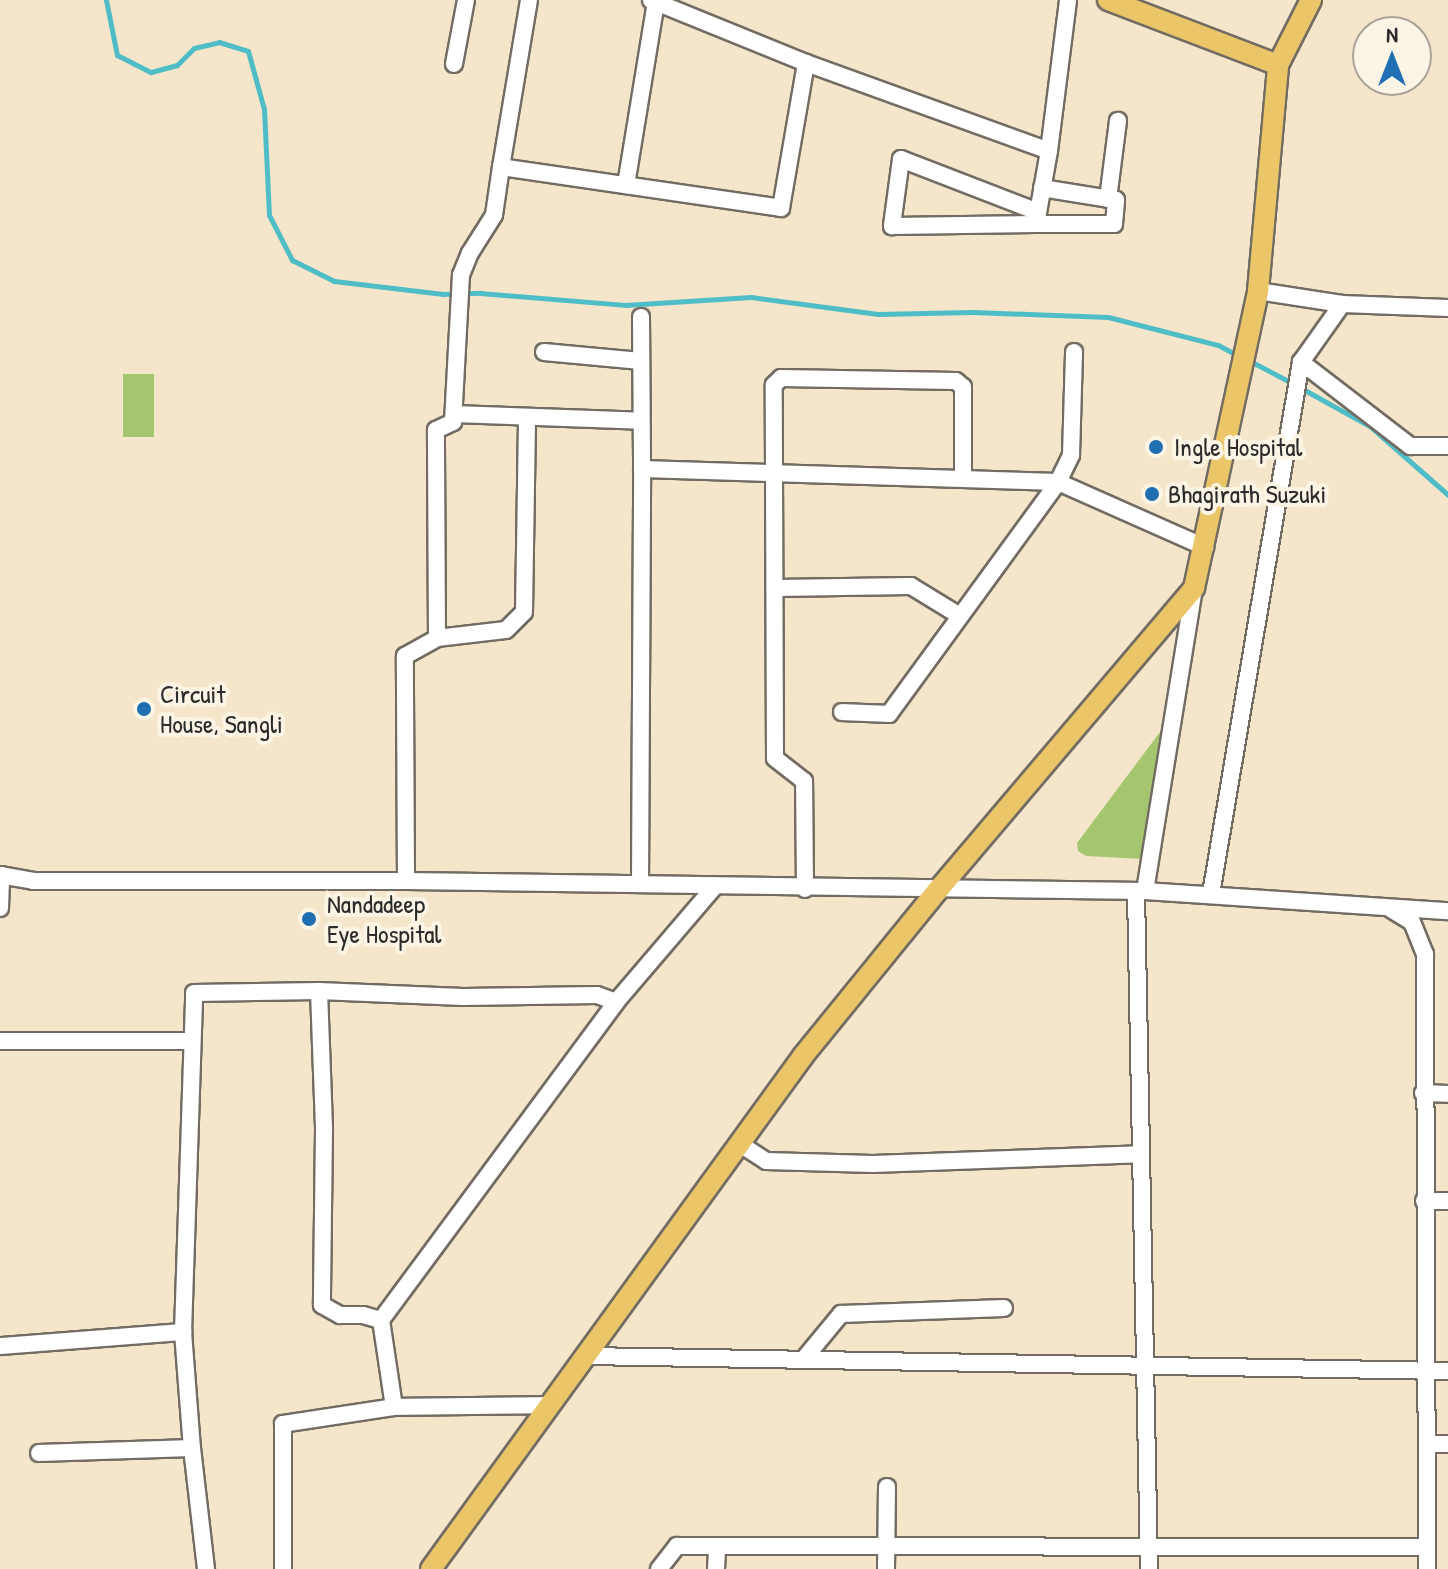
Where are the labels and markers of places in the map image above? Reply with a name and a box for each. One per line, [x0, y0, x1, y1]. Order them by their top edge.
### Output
place label: Ingle Hospital [1174, 431, 1302, 463]
marker: Ingle Hospital [1145, 436, 1167, 458]
place label: Bhagirath Suzuki [1168, 478, 1326, 510]
marker: Bhagirath Suzuki [1143, 485, 1161, 503]
place label: Circuit House, Sangli [160, 678, 283, 740]
marker: Circuit House, Sangli [135, 700, 153, 718]
place label: Nandadeep Eye Hospital [327, 888, 441, 950]
marker: Nandadeep Eye Hospital [298, 908, 320, 930]

